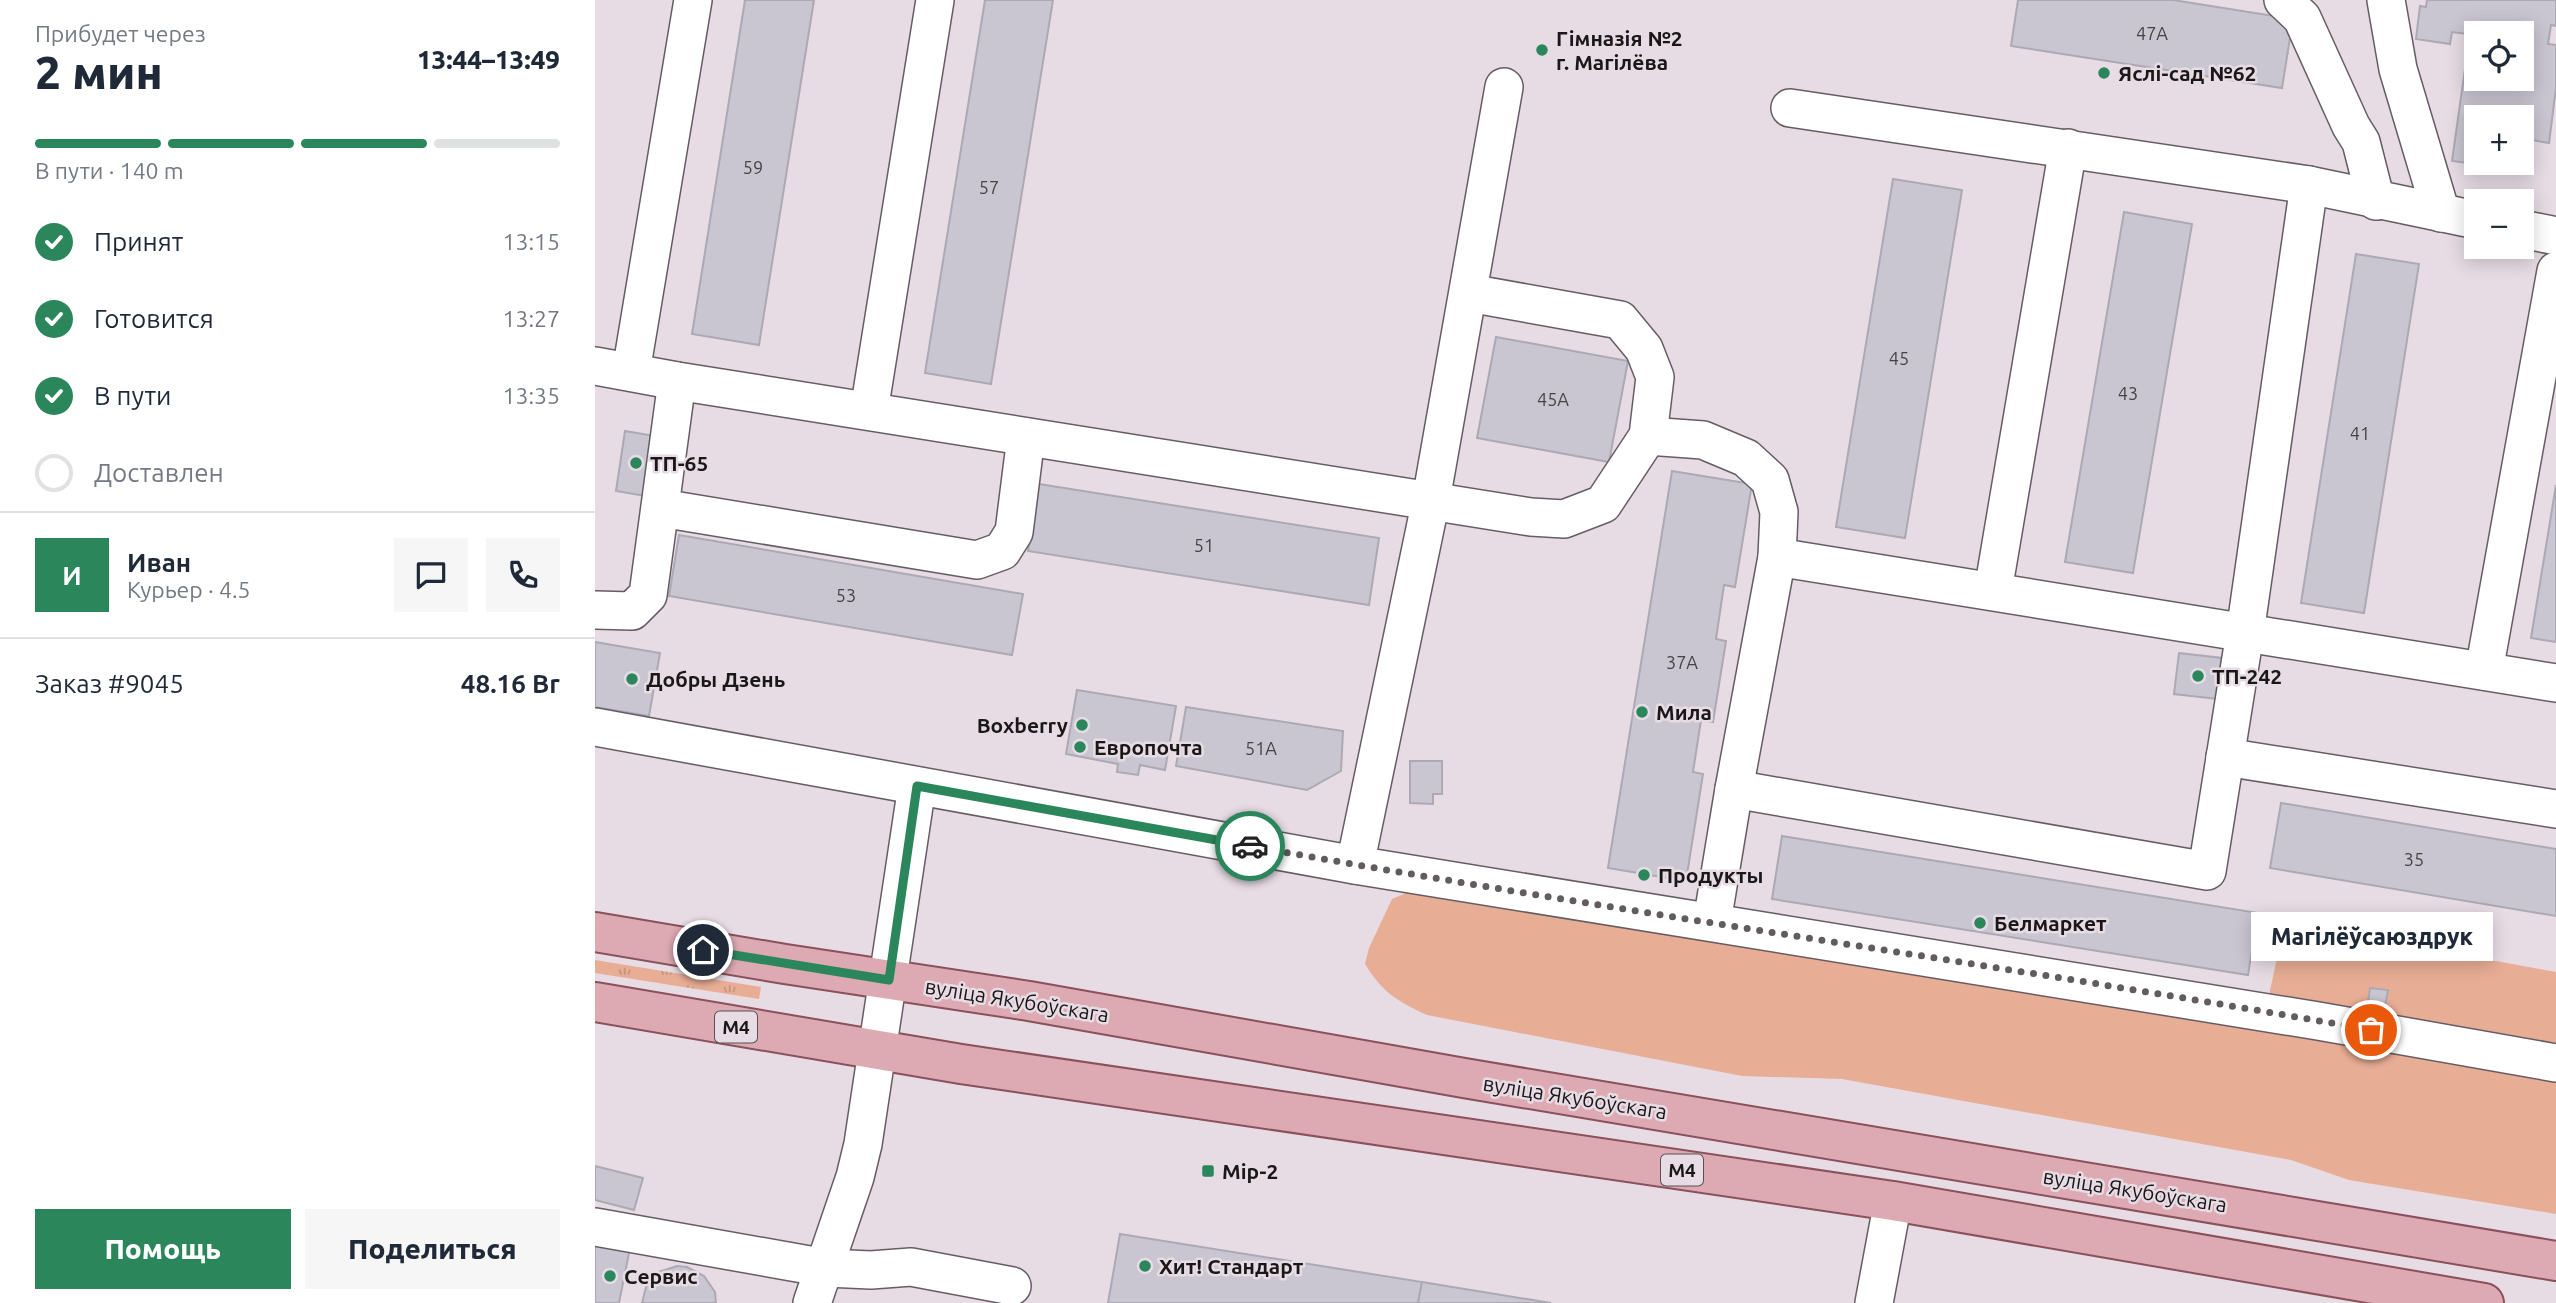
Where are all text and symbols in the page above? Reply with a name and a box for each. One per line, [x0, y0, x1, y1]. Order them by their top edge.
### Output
text: Прибудет через [35, 21, 206, 46]
map controls [2464, 21, 2534, 259]
button: locate [2464, 21, 2534, 91]
house number: 47А [2136, 23, 2168, 43]
place label: Гімназія №2 г. Магілёва [1556, 26, 1683, 74]
marker: Гімназія №2 г. Магілёва [1534, 42, 1550, 58]
text: 13:44–13:49 [417, 45, 560, 74]
text: 2 мин [35, 46, 163, 98]
place label: Яслі-сад №62 [2118, 61, 2256, 85]
marker: Яслі-сад №62 [2096, 65, 2112, 81]
button: + [2464, 105, 2534, 175]
house number: 59 [743, 157, 763, 177]
text: В пути · 140 m [35, 158, 184, 183]
house number: 57 [979, 177, 999, 197]
button: − [2464, 189, 2534, 259]
icon: check [35, 223, 73, 261]
text: Принят [94, 227, 183, 256]
text: 13:15 [502, 229, 560, 254]
icon: check [35, 300, 73, 338]
text: Готовится [94, 304, 214, 333]
text: 13:27 [502, 306, 560, 331]
house number: 45 [1889, 348, 1909, 368]
icon: check [35, 377, 73, 415]
text: В пути [94, 381, 171, 410]
text: 13:35 [502, 383, 560, 408]
house number: 43 [2118, 383, 2138, 403]
house number: 45А [1537, 389, 1569, 409]
house number: 41 [2350, 423, 2370, 443]
place label: ТП-65 [650, 451, 708, 475]
marker: ТП-65 [628, 455, 644, 471]
text: Доставлен [94, 458, 224, 487]
house number: 51 [1194, 535, 1214, 555]
button: chat [394, 538, 468, 612]
button: phone [486, 538, 560, 612]
text: Иван [127, 548, 191, 577]
text: И [62, 561, 82, 590]
text: Курьер · 4.5 [127, 577, 251, 602]
house number: 53 [836, 585, 856, 605]
house number: 37А [1666, 652, 1698, 672]
place label: ТП-242 [2212, 664, 2282, 688]
place label: Добры Дзень [646, 667, 785, 691]
marker: ТП-242 [2190, 668, 2206, 684]
text: Заказ #9045 [35, 669, 184, 698]
text: 48.16 Br [461, 669, 560, 698]
marker: Добры Дзень [624, 671, 640, 687]
place label: Мила [1656, 700, 1712, 724]
marker: Мила [1634, 704, 1650, 720]
place label: Boxberry [977, 713, 1068, 737]
marker: Boxberry [1074, 717, 1090, 733]
place label: Европочта [1094, 735, 1203, 759]
house number: 51А [1245, 738, 1277, 758]
marker: Европочта [1072, 739, 1088, 755]
courier [1215, 811, 1285, 881]
icon: car [1231, 827, 1269, 865]
house number: 35 [2404, 849, 2424, 869]
place label: Продукты [1658, 863, 1763, 887]
marker: Продукты [1636, 867, 1652, 883]
place label: Белмаркет [1994, 911, 2107, 935]
callout: Магілёўсаюздрук [2250, 911, 2492, 960]
marker: Белмаркет [1972, 915, 1988, 931]
pin [673, 920, 733, 980]
text: Магілёўсаюздрук [2271, 924, 2473, 949]
icon: home [684, 931, 722, 969]
street label: вуліца Якубоўскага [923, 974, 1111, 1026]
pin [2341, 1000, 2401, 1060]
icon: bag [2352, 1011, 2390, 1049]
road number: М4 [715, 1012, 757, 1042]
street label: вуліца Якубоўскага [1481, 1071, 1669, 1123]
road number: М4 [1661, 1154, 1703, 1186]
place label: Мір-2 [1222, 1159, 1278, 1183]
marker: Мір-2 [1200, 1163, 1216, 1179]
street label: вуліца Якубоўскага [2041, 1164, 2229, 1216]
button: Помощь [35, 1209, 291, 1289]
button: Поделиться [305, 1209, 560, 1289]
place label: Хит! Стандарт [1159, 1254, 1304, 1278]
marker: Хит! Стандарт [1137, 1258, 1153, 1274]
place label: Сервис [624, 1264, 698, 1288]
marker: Сервис [602, 1268, 618, 1284]

